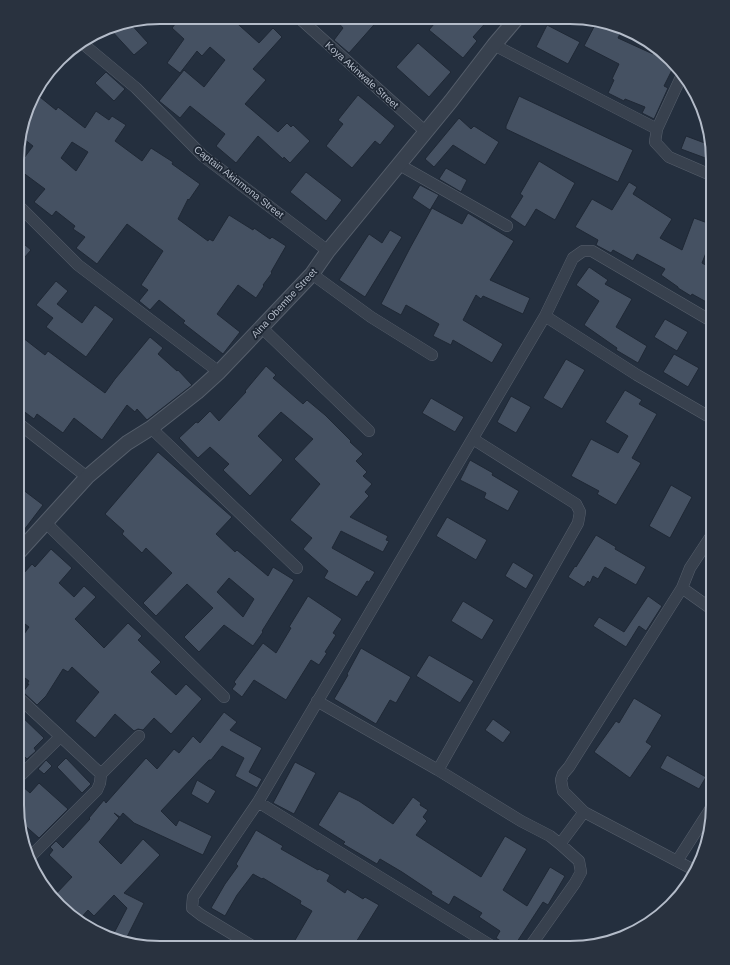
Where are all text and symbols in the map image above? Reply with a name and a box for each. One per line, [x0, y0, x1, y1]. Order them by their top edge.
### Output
street label: Koya Akinwale Street [323, 39, 401, 111]
street label: Captain Akinmona Street [192, 144, 286, 221]
street label: Aina Obembe Street [249, 266, 319, 340]

